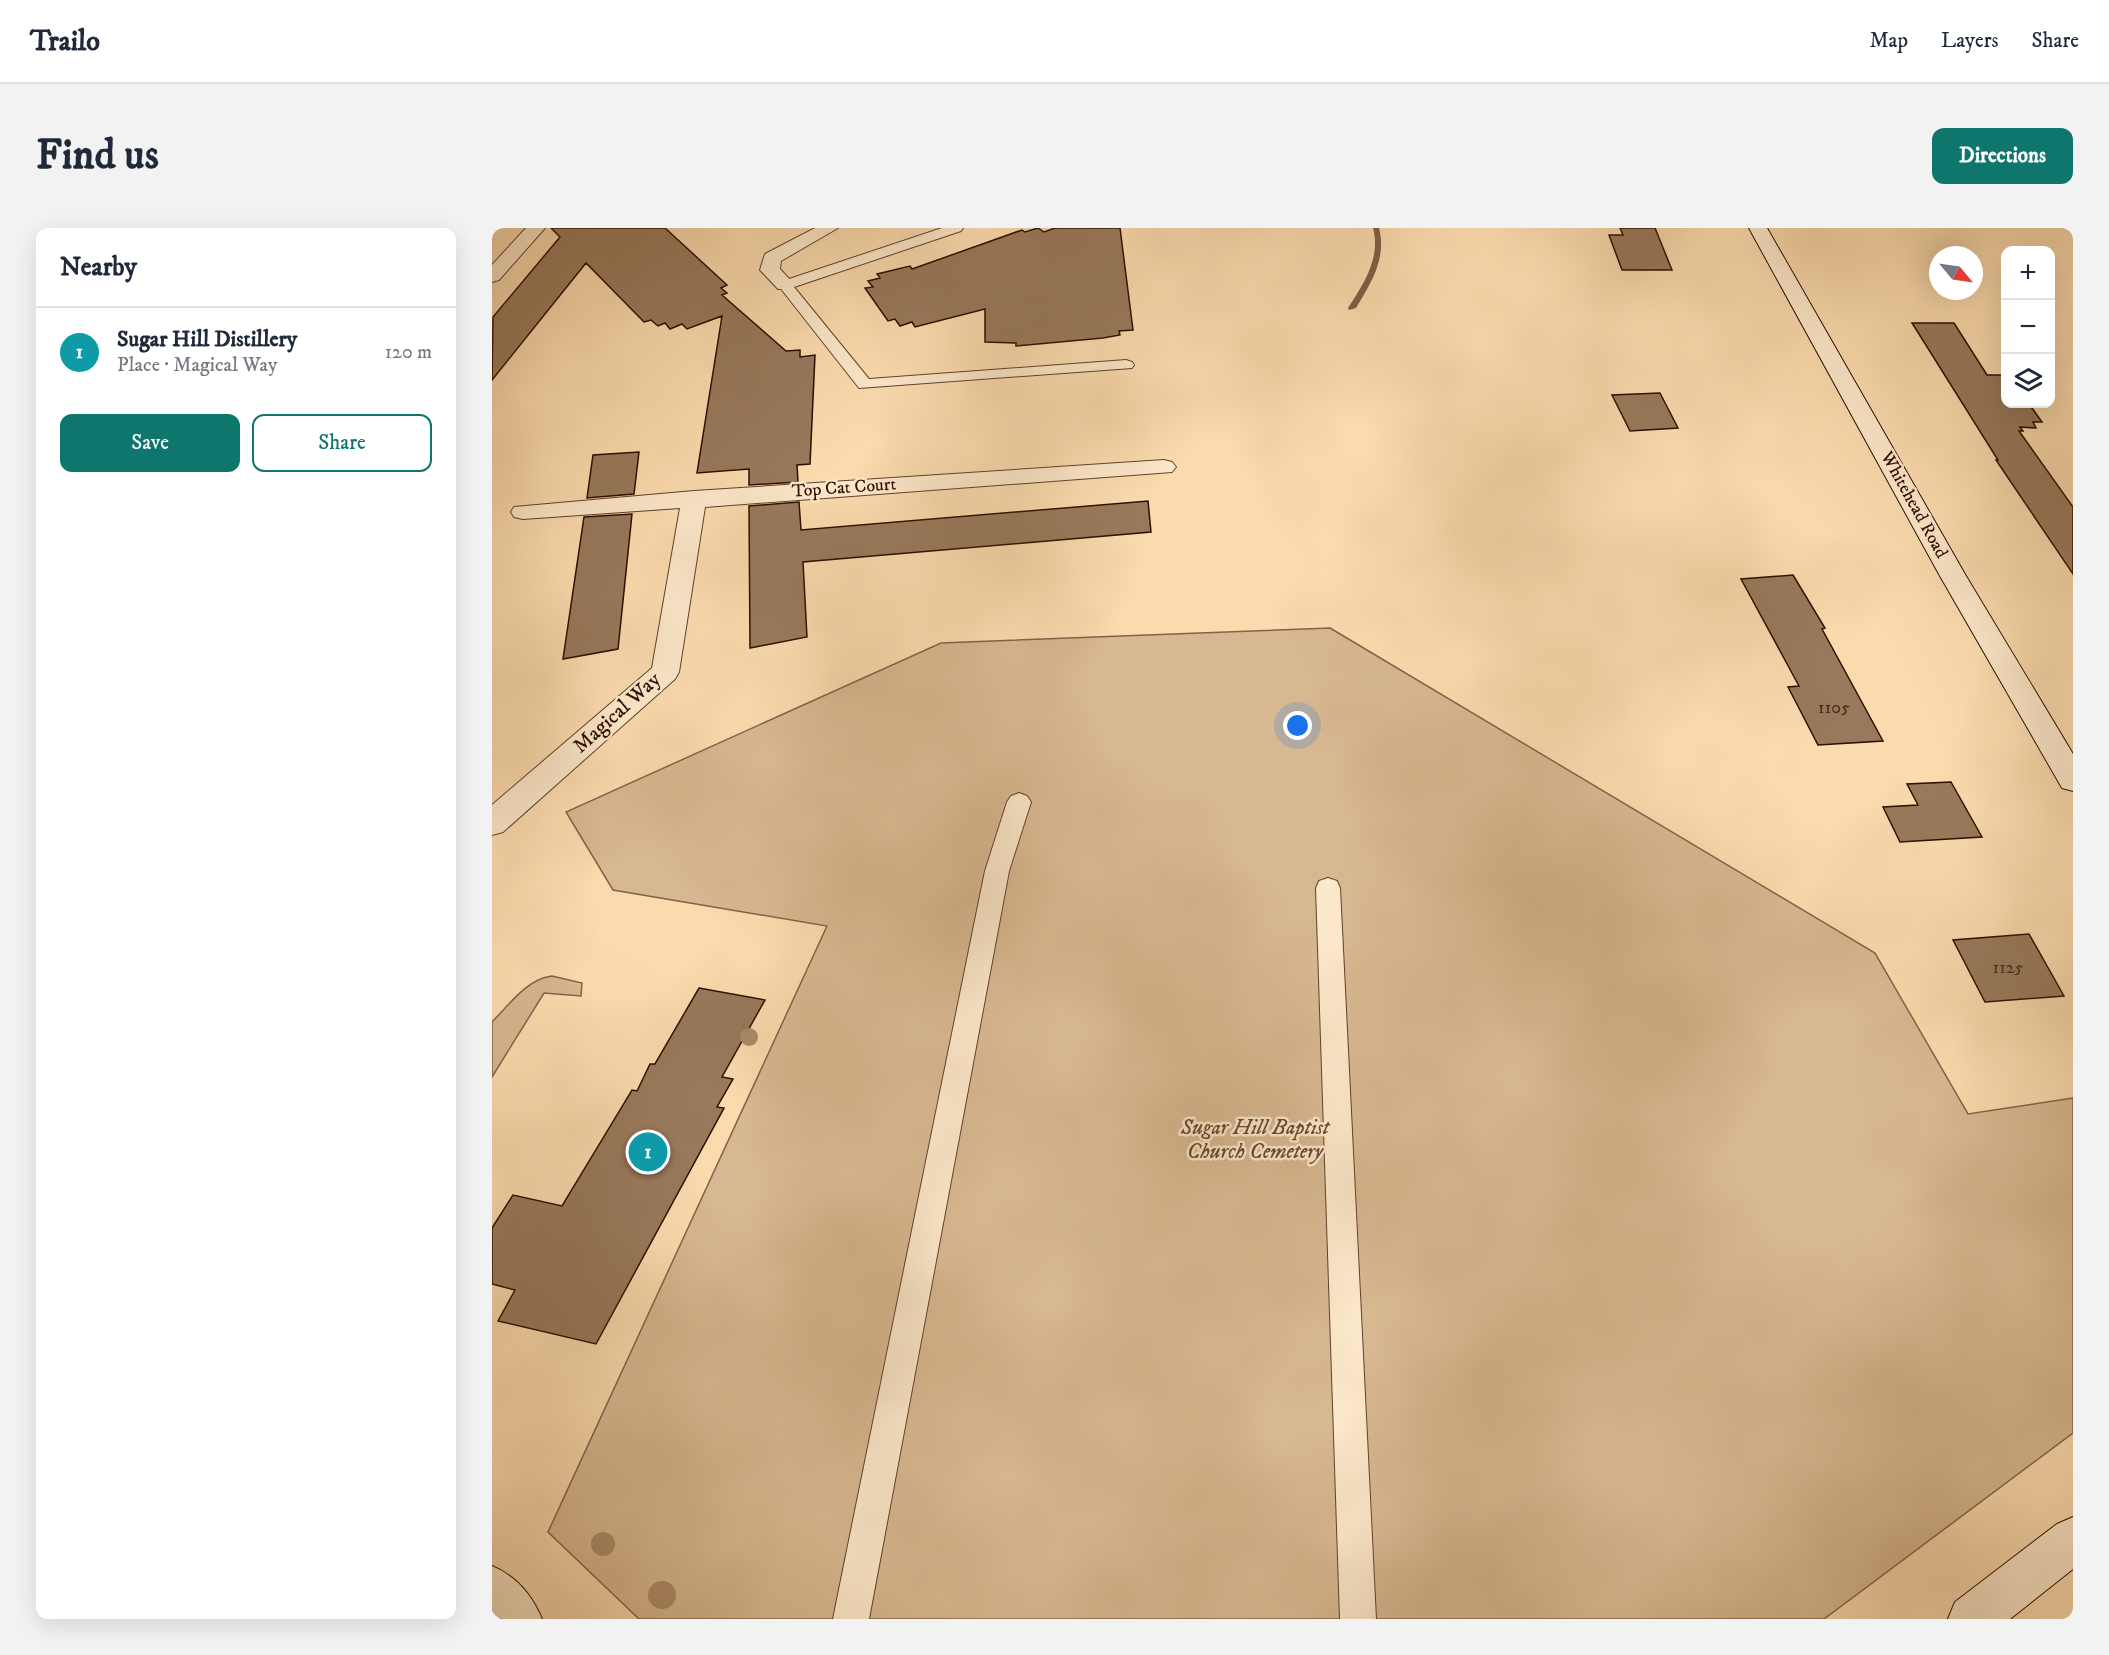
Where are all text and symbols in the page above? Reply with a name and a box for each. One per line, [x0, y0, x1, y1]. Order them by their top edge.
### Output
text: Trailo [30, 24, 100, 59]
text: Map [1869, 28, 1908, 54]
text: Layers [1941, 28, 1999, 54]
text: Share [2032, 28, 2079, 54]
button: Directions [1932, 128, 2073, 184]
text: Find us [36, 130, 159, 182]
north arrow [1929, 246, 1983, 300]
map controls [2001, 246, 2055, 408]
button: + [2001, 246, 2055, 300]
text: Nearby [60, 251, 137, 284]
button: − [2001, 300, 2055, 354]
text: Sugar Hill Distillery [117, 326, 297, 353]
text: 1 [76, 340, 83, 365]
text: 120 m [385, 340, 432, 365]
text: Place · Magical Way [117, 353, 277, 378]
button: layers [2001, 354, 2055, 408]
button: Save [60, 414, 240, 472]
button: Share [252, 414, 432, 472]
street label: Whitehead Road [1875, 447, 1952, 562]
street label: Top Cat Court [791, 473, 897, 503]
street label: Magical Way [568, 666, 667, 759]
house number: 1105 [1818, 697, 1850, 719]
your location [1283, 711, 1312, 740]
house number: 1125 [1993, 957, 2024, 979]
park label: Sugar Hill Baptist Church Cemetery [1180, 1115, 1331, 1165]
pin: 1 [628, 1130, 668, 1174]

